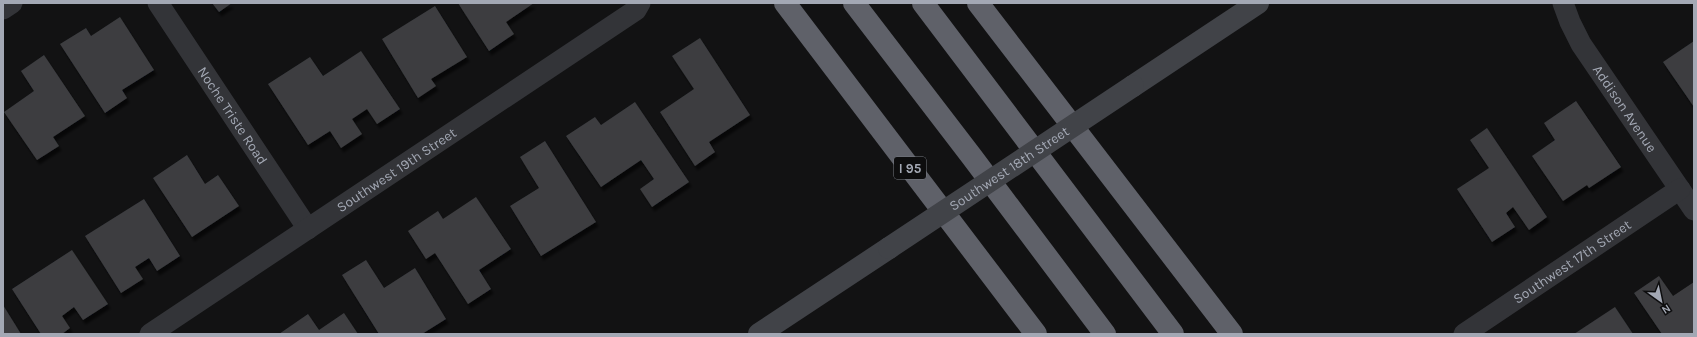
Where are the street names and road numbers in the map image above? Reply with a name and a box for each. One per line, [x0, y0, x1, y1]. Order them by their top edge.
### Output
street label: Addison Avenue [1589, 62, 1660, 156]
street label: Noche Triste Road [194, 64, 271, 168]
street label: Southwest 18th Street [946, 123, 1072, 215]
street label: Southwest 19th Street [334, 124, 459, 216]
road number: I 95 [894, 157, 926, 179]
street label: Southwest 17th Street [1510, 216, 1634, 308]

